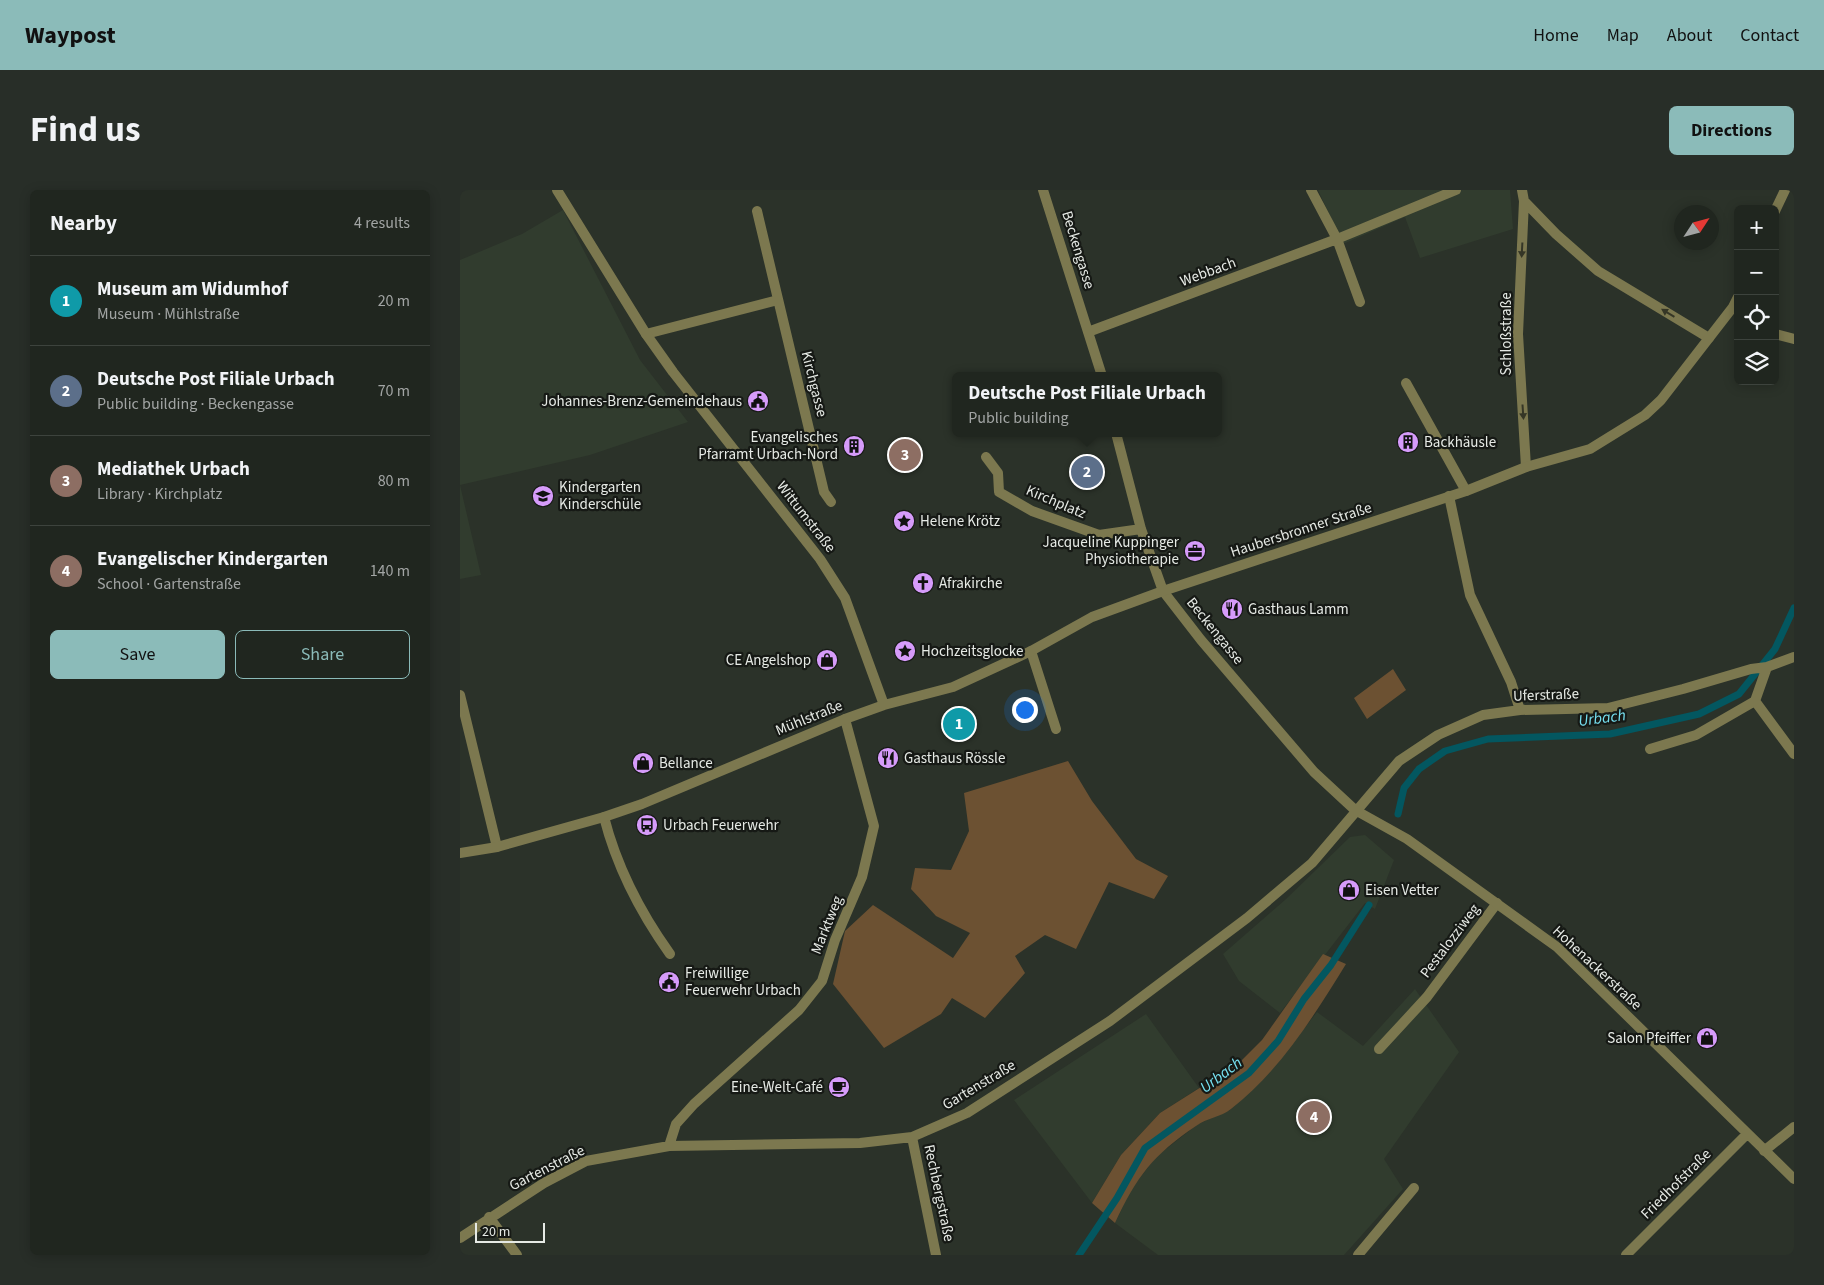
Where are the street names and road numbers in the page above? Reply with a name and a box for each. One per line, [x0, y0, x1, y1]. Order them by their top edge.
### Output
street label: Beckengasse [1056, 208, 1100, 292]
street label: Webbach [1177, 252, 1239, 292]
street label: Schloßstraße [1496, 292, 1517, 376]
street label: Kirchgasse [796, 349, 832, 419]
street label: Wittumstraße [771, 477, 841, 557]
street label: Kirchplatz [1023, 480, 1089, 524]
street label: Haubersbronner Straße [1228, 497, 1374, 563]
street label: Beckengasse [1181, 593, 1249, 669]
street label: Uferstraße [1513, 683, 1579, 707]
street label: Mühlstraße [772, 695, 846, 741]
street label: Marktweg [806, 892, 848, 957]
street label: Pestalozziweg [1415, 899, 1485, 982]
street label: Hohenackerstraße [1548, 921, 1646, 1015]
street label: Gartenstraße [938, 1055, 1020, 1115]
street label: Gartenstraße [506, 1140, 588, 1196]
street label: Rechbergstraße [918, 1143, 960, 1243]
street label: Friedhofstraße [1636, 1144, 1716, 1224]

